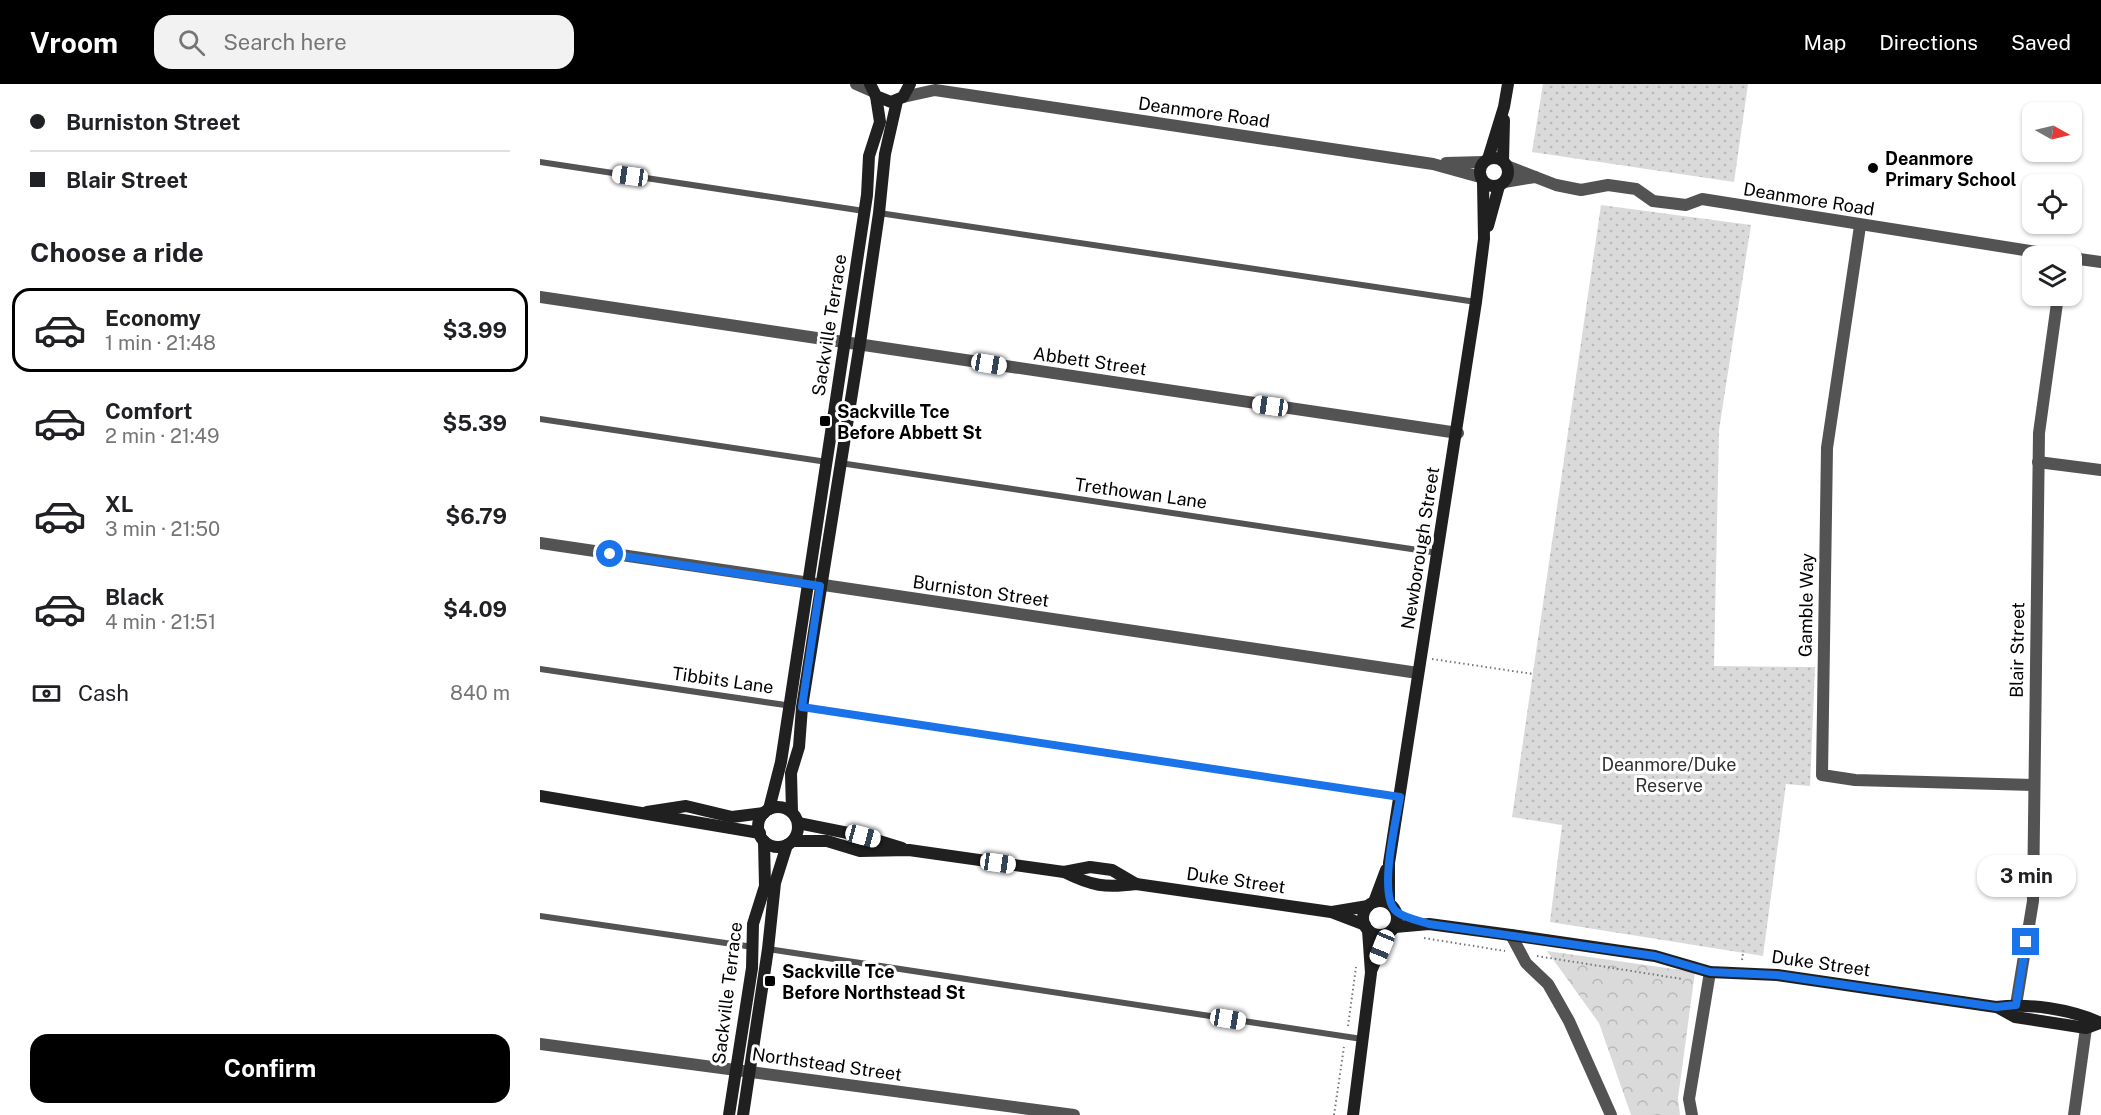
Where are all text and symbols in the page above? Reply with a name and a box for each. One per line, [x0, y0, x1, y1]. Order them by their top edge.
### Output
search box [154, 15, 574, 69]
text: Vroom [30, 26, 118, 59]
icon: search [175, 26, 208, 59]
text: Search here [223, 29, 347, 55]
text: Map [1804, 30, 1846, 55]
text: Directions [1879, 30, 1978, 55]
text: Saved [2011, 30, 2071, 55]
street label: Deanmore Road [1137, 92, 1271, 132]
north arrow [2022, 102, 2082, 162]
map controls [2022, 102, 2082, 306]
text: Burniston Street [66, 109, 240, 135]
place label: Deanmore Primary School [1885, 148, 2017, 190]
marker: Deanmore Primary School [1866, 161, 1880, 175]
car [611, 165, 649, 187]
text: Blair Street [66, 167, 188, 193]
button: locate [2022, 174, 2082, 234]
street label: Deanmore Road [1742, 178, 1876, 220]
text: Choose a ride [30, 236, 204, 268]
button: layers [2022, 246, 2082, 306]
street label: Sackville Terrace [807, 252, 851, 398]
icon: car [33, 303, 87, 357]
text: Economy [105, 305, 201, 331]
text: $3.99 [443, 317, 507, 343]
text: 1 min · 21:48 [105, 331, 216, 355]
street label: Abbett Street [1032, 343, 1148, 379]
car [970, 352, 1008, 376]
car [1251, 395, 1289, 417]
icon: car [33, 396, 87, 450]
text: Comfort [105, 398, 192, 424]
place label: Sackville Tce Before Abbett St [837, 401, 982, 443]
text: $5.39 [442, 410, 507, 436]
marker: Sackville Tce Before Abbett St [818, 414, 832, 428]
text: 2 min · 21:49 [105, 424, 219, 448]
street label: Newborough Street [1397, 465, 1443, 631]
street label: Trethowan Lane [1073, 473, 1209, 513]
icon: car [33, 489, 87, 543]
text: XL [105, 491, 133, 517]
text: $6.79 [445, 503, 507, 529]
text: 3 min · 21:50 [105, 517, 220, 541]
route start [596, 540, 623, 567]
street label: Gamble Way [1795, 552, 1817, 657]
street label: Burniston Street [911, 571, 1051, 611]
icon: car [33, 582, 87, 636]
text: Black [105, 584, 164, 610]
text: $4.09 [443, 596, 507, 622]
street label: Blair Street [2006, 602, 2028, 698]
text: 4 min · 21:51 [105, 610, 216, 634]
street label: Tibbits Lane [671, 662, 775, 698]
icon: cash [30, 677, 63, 710]
text: Cash [78, 680, 129, 706]
text: 840 m [450, 681, 510, 705]
park label: Deanmore/Duke Reserve [1602, 754, 1736, 796]
car [843, 823, 883, 849]
car [979, 852, 1017, 874]
callout: 3 min [1976, 855, 2076, 897]
street label: Duke Street [1185, 863, 1287, 897]
text: 3 min [2000, 864, 2053, 888]
street label: Sackville Terrace [708, 920, 746, 1066]
car [1367, 927, 1397, 967]
route end [2012, 928, 2039, 955]
street label: Duke Street [1770, 946, 1872, 980]
place label: Sackville Tce Before Northstead St [782, 961, 965, 1003]
marker: Sackville Tce Before Northstead St [763, 974, 777, 988]
car [1209, 1007, 1247, 1031]
button: Confirm [30, 1034, 510, 1103]
street label: Northstead Street [751, 1043, 903, 1085]

